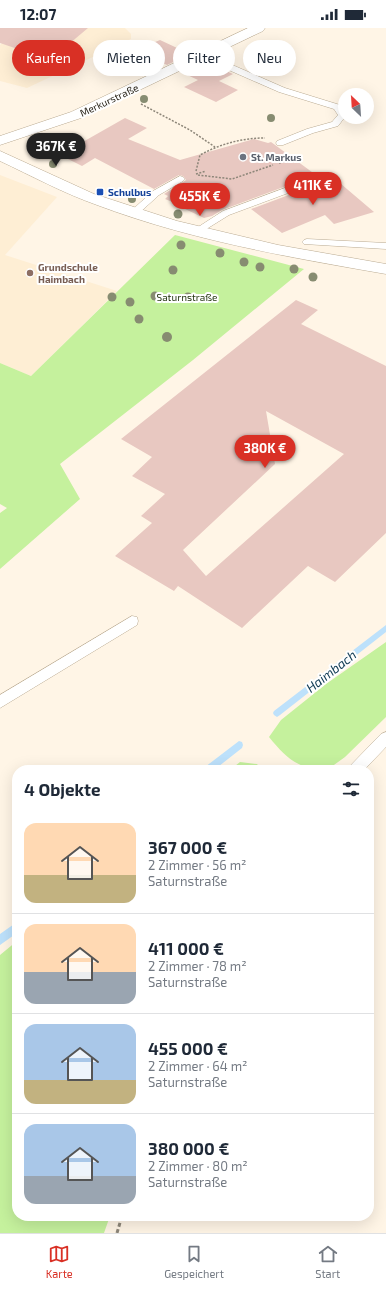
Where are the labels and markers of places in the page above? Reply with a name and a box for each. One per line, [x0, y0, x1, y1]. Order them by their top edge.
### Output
pin: 367K € [23, 133, 89, 167]
place label: St. Markus [251, 151, 301, 163]
marker: St. Markus [238, 152, 248, 162]
pin: 411K € [280, 172, 346, 206]
pin: 455K € [167, 183, 233, 217]
place label: Schulbus [108, 186, 151, 198]
marker: Schulbus [95, 187, 105, 197]
place label: Grundschule Haimbach [38, 261, 98, 285]
marker: Grundschule Haimbach [25, 268, 35, 278]
pin: 380K € [232, 435, 298, 469]

